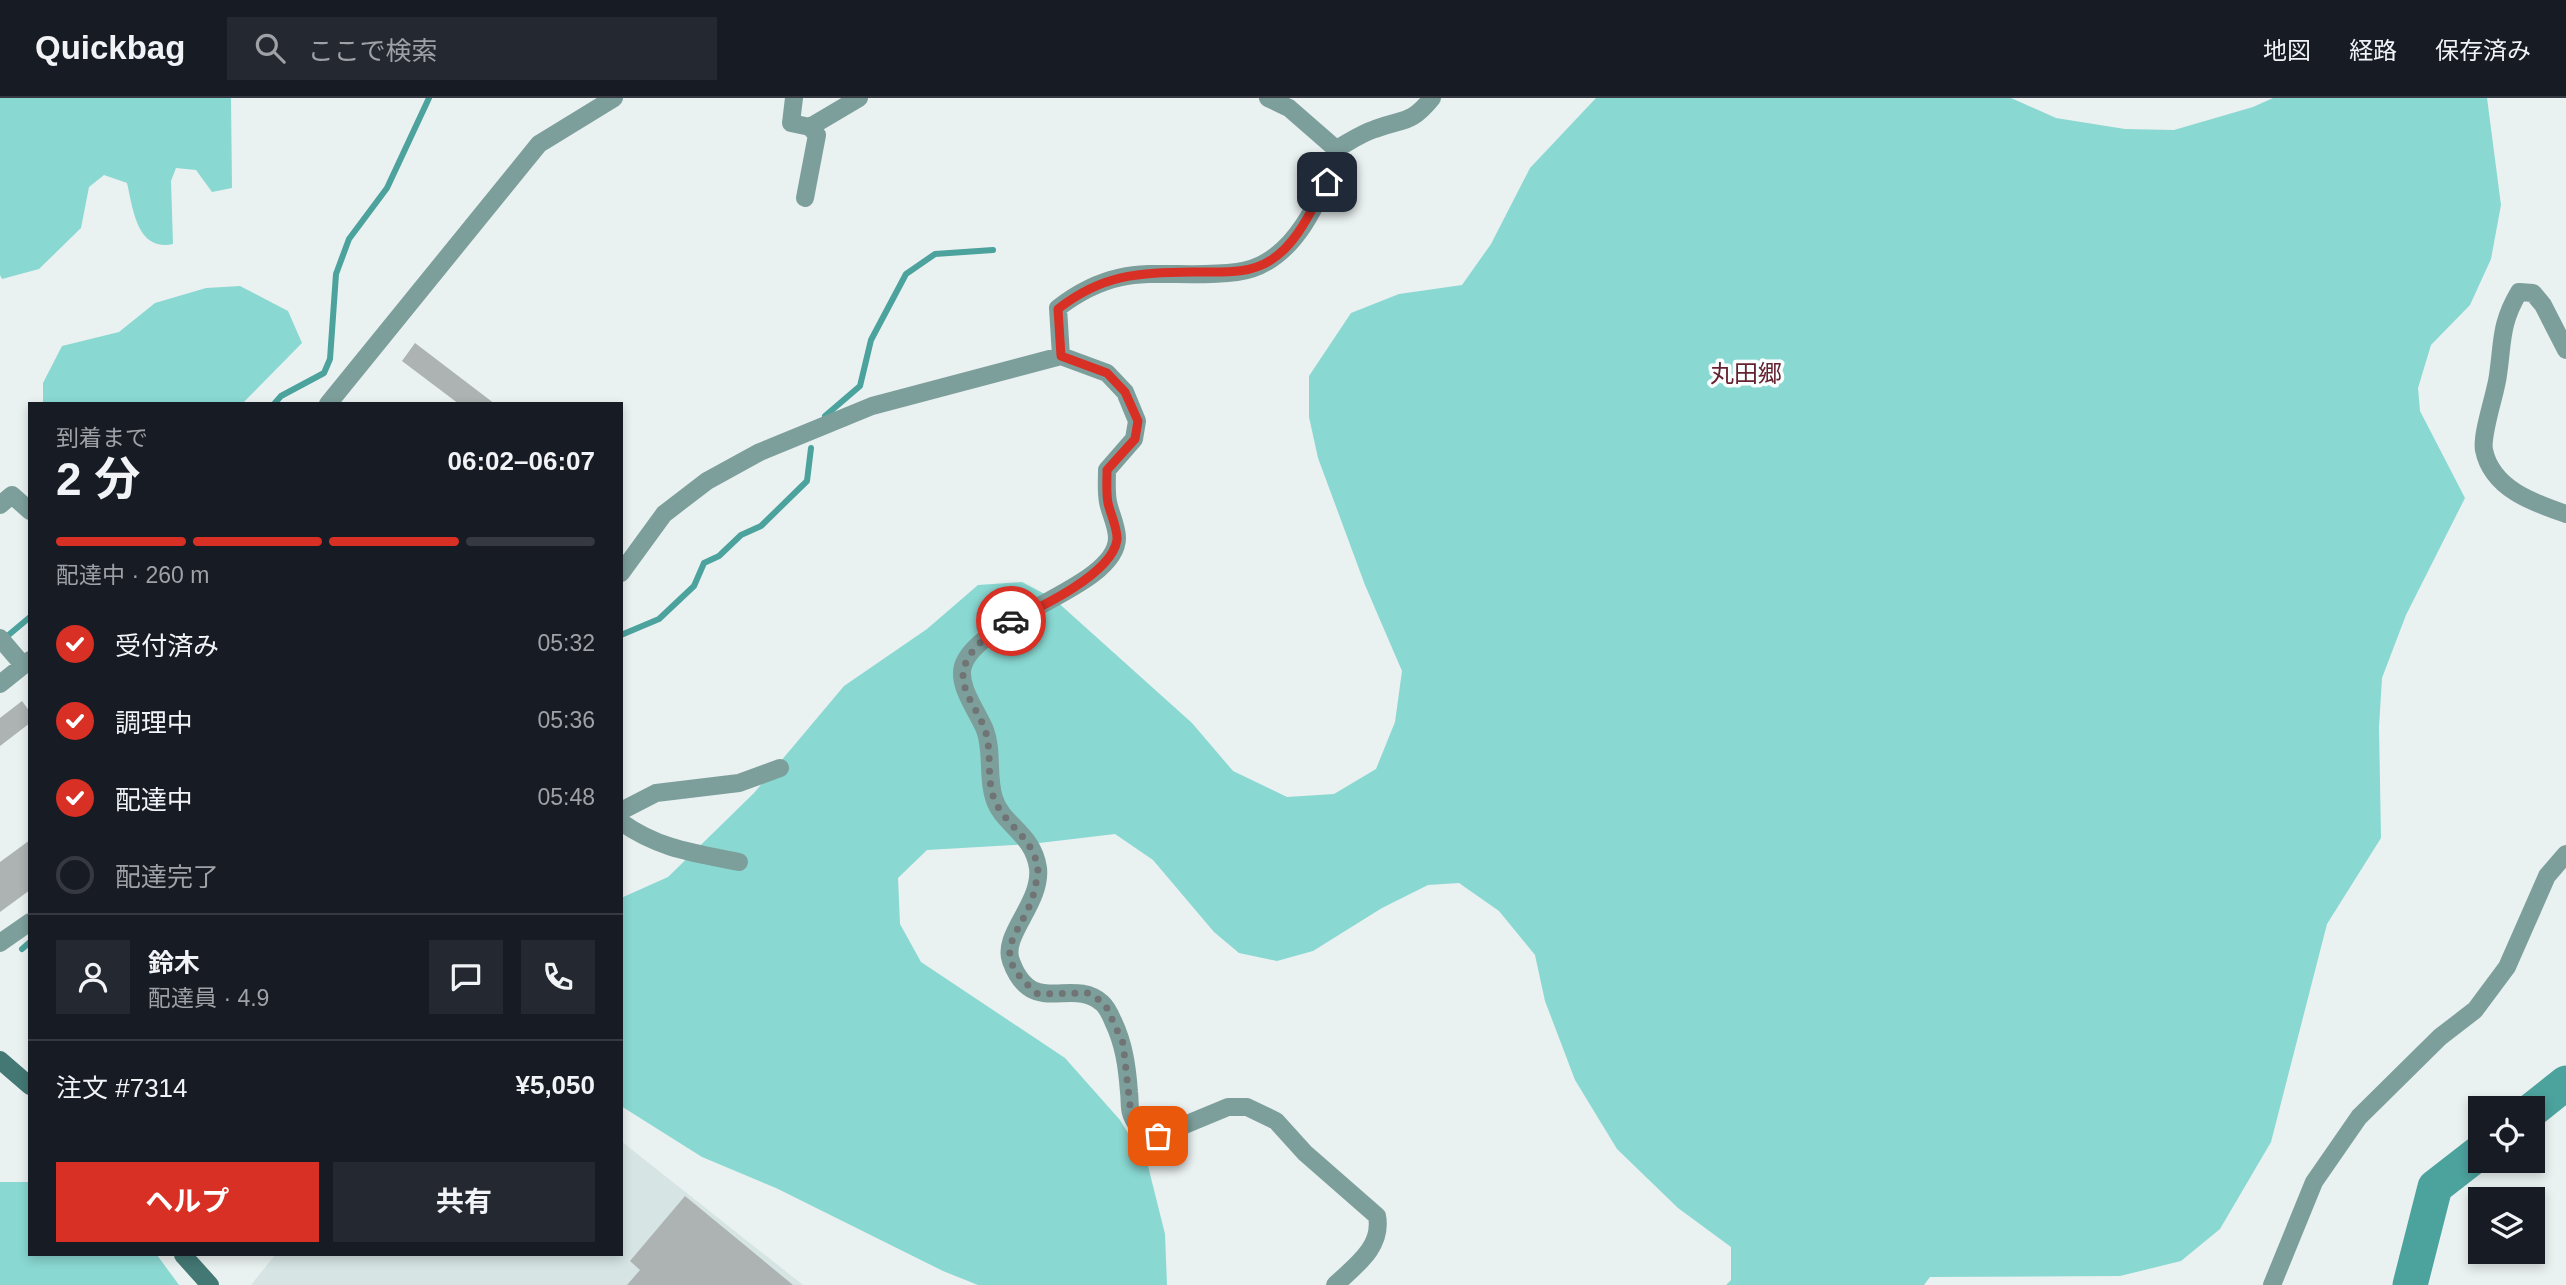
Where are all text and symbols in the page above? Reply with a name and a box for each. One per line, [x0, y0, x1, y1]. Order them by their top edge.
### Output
search box [227, 17, 717, 80]
text: Quickbag [35, 29, 185, 66]
icon: search [251, 29, 289, 67]
text: ここで検索 [307, 36, 437, 66]
text: 地図 [2263, 37, 2311, 64]
text: 経路 [2349, 37, 2397, 64]
text: 保存済み [2435, 37, 2531, 64]
pin [1297, 152, 1357, 212]
icon: home [1308, 163, 1346, 201]
district label: 丸田郷 [1710, 360, 1782, 387]
text: 到着まで [56, 425, 148, 451]
text: 06:02–06:07 [448, 446, 595, 476]
text: 2 分 [56, 453, 140, 505]
text: 配達中 · 260 m [56, 562, 209, 588]
courier [976, 586, 1046, 656]
icon: car [992, 602, 1030, 640]
icon: check [56, 625, 94, 663]
text: 05:32 [537, 630, 595, 656]
text: 受付済み [115, 631, 219, 661]
icon: check [56, 702, 94, 740]
text: 05:36 [537, 707, 595, 733]
text: 調理中 [115, 708, 193, 738]
icon: check [56, 779, 94, 817]
text: 05:48 [537, 784, 595, 810]
text: 配達中 [115, 785, 193, 815]
text: 配達完了 [115, 862, 219, 892]
button: person [56, 940, 130, 1014]
button: chat [429, 940, 503, 1014]
button: phone [521, 940, 595, 1014]
text: 鈴木 [148, 948, 200, 978]
text: 配達員 · 4.9 [148, 985, 269, 1011]
text: ¥5,050 [515, 1070, 595, 1100]
text: 注文 #7314 [56, 1073, 188, 1103]
map controls [2468, 1096, 2545, 1264]
button: locate [2468, 1096, 2545, 1173]
pin [1128, 1106, 1188, 1166]
icon: bag [1139, 1117, 1177, 1155]
button: ヘルプ [56, 1162, 319, 1242]
button: 共有 [333, 1162, 595, 1242]
button: layers [2468, 1187, 2545, 1264]

